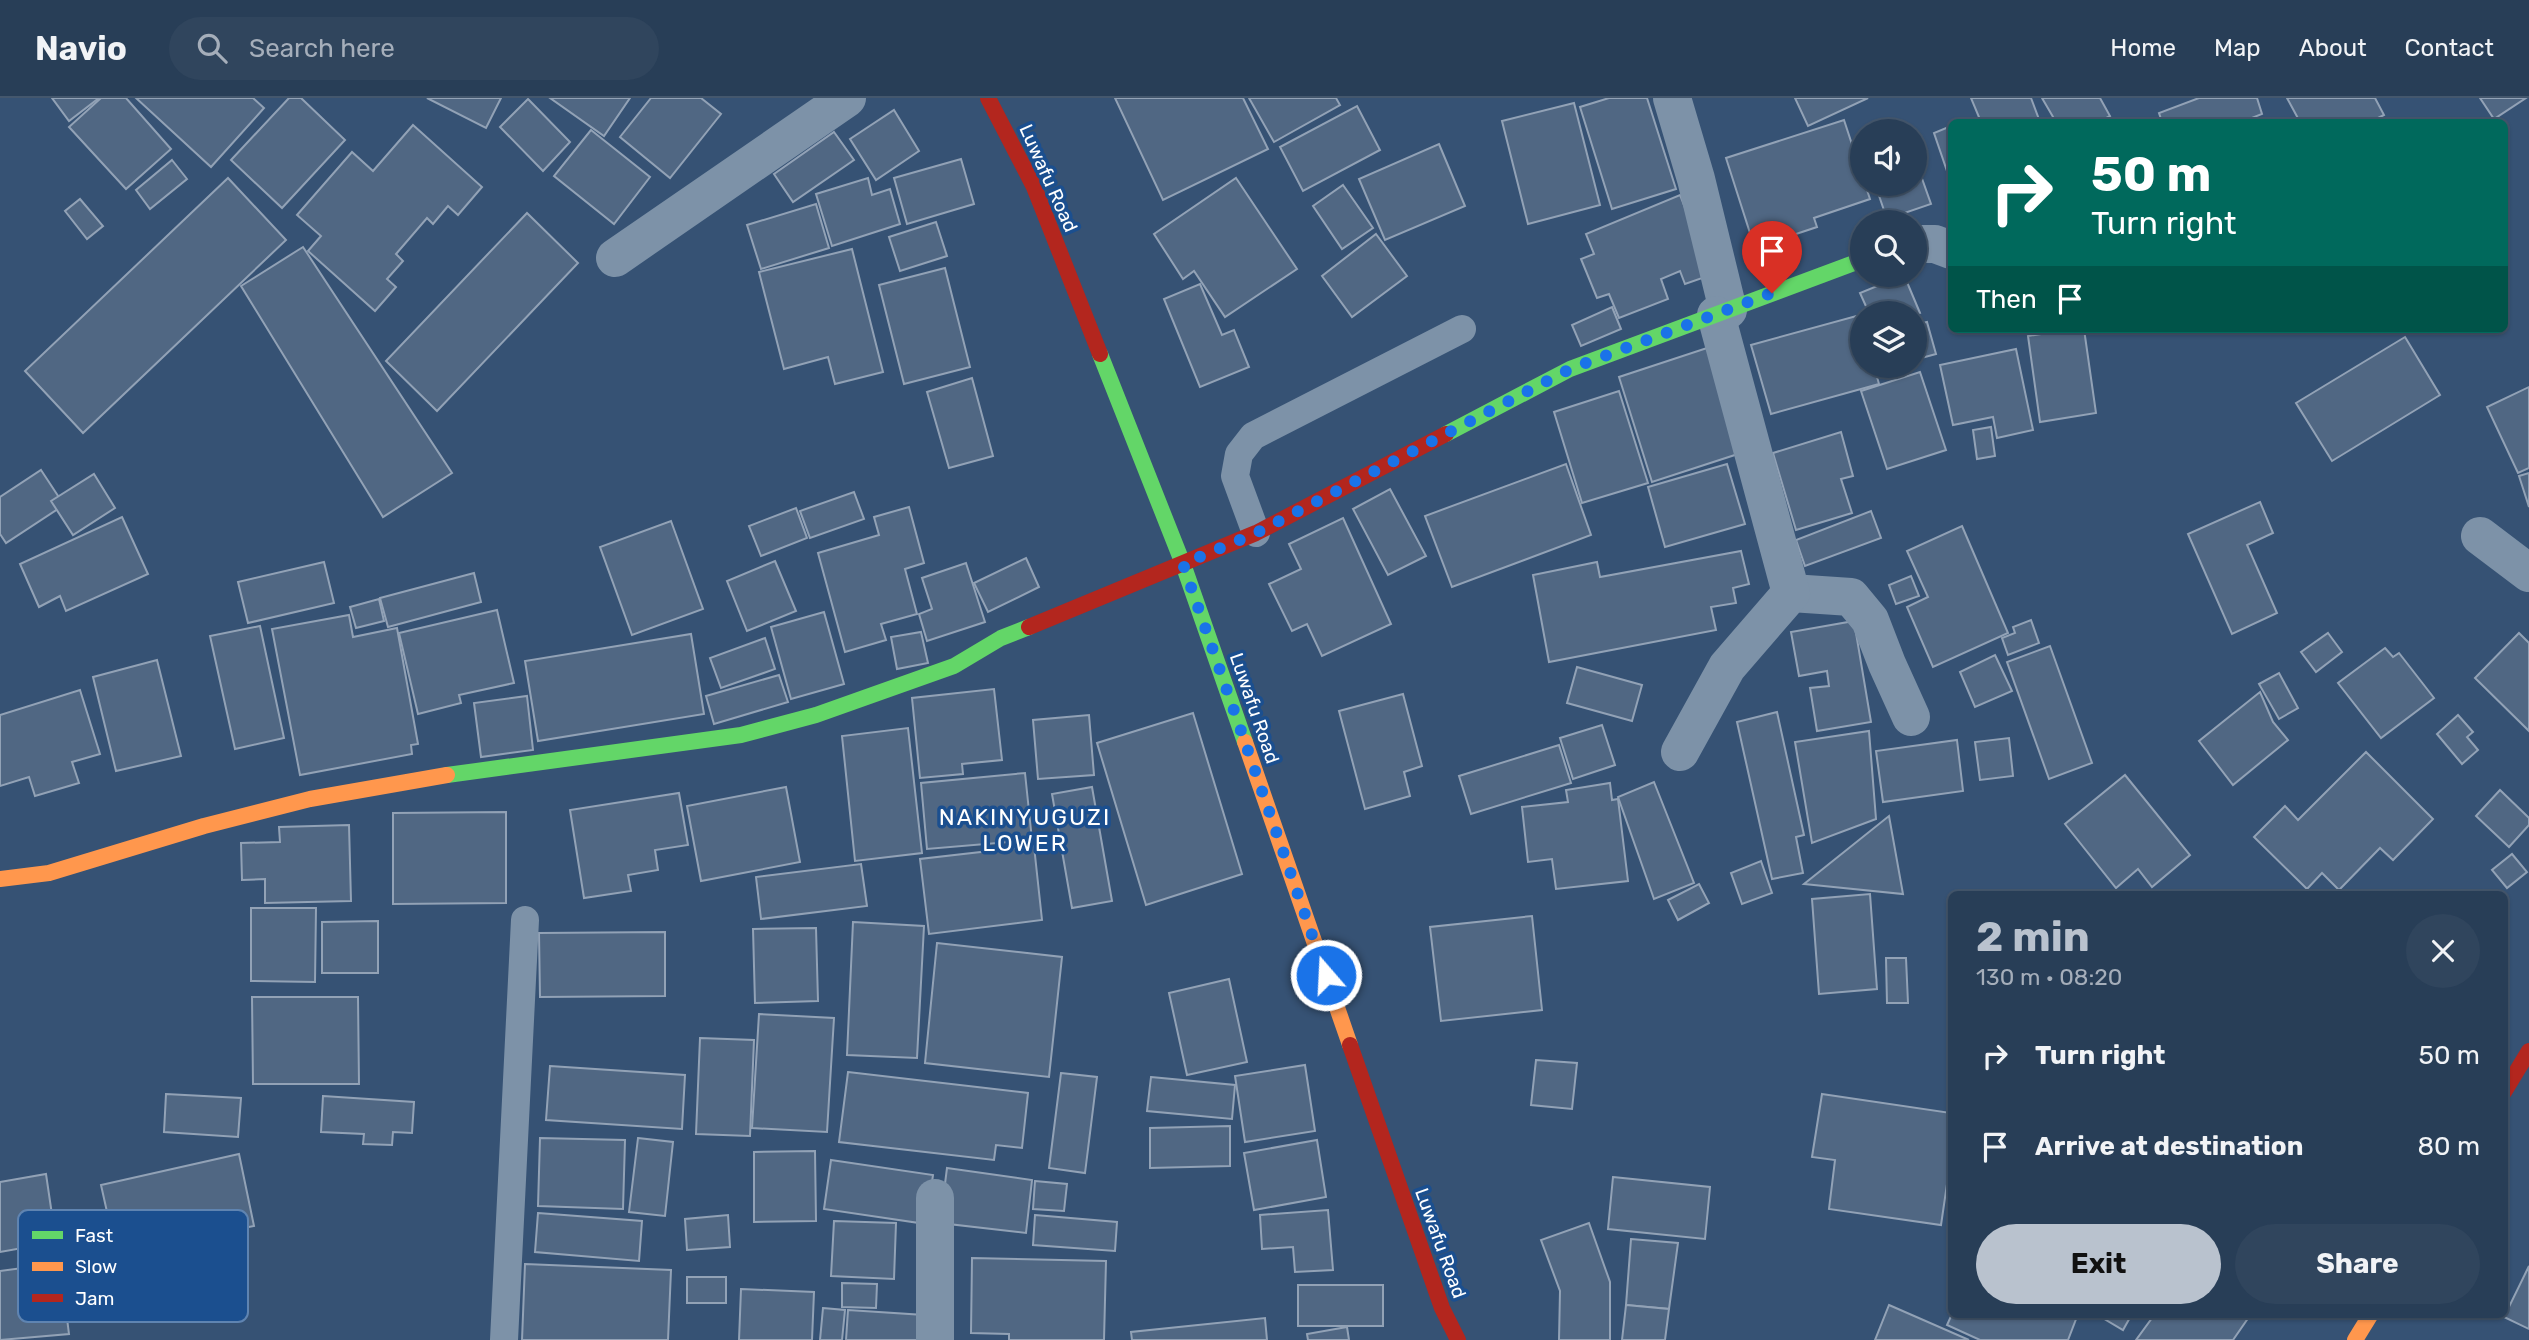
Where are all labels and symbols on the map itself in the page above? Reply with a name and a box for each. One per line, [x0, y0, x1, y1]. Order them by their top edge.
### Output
street label: Luwafu Road [1015, 121, 1083, 236]
pin [1742, 221, 1802, 293]
street label: Luwafu Road [1225, 650, 1284, 767]
district label: NAKINYUGUZI LOWER [939, 803, 1111, 857]
position arrow [1289, 938, 1363, 1012]
street label: Luwafu Road [1410, 1185, 1471, 1301]
legend [18, 1210, 248, 1322]
text: Fast [75, 1224, 114, 1247]
text: Slow [75, 1255, 117, 1278]
text: Jam [75, 1287, 114, 1310]

